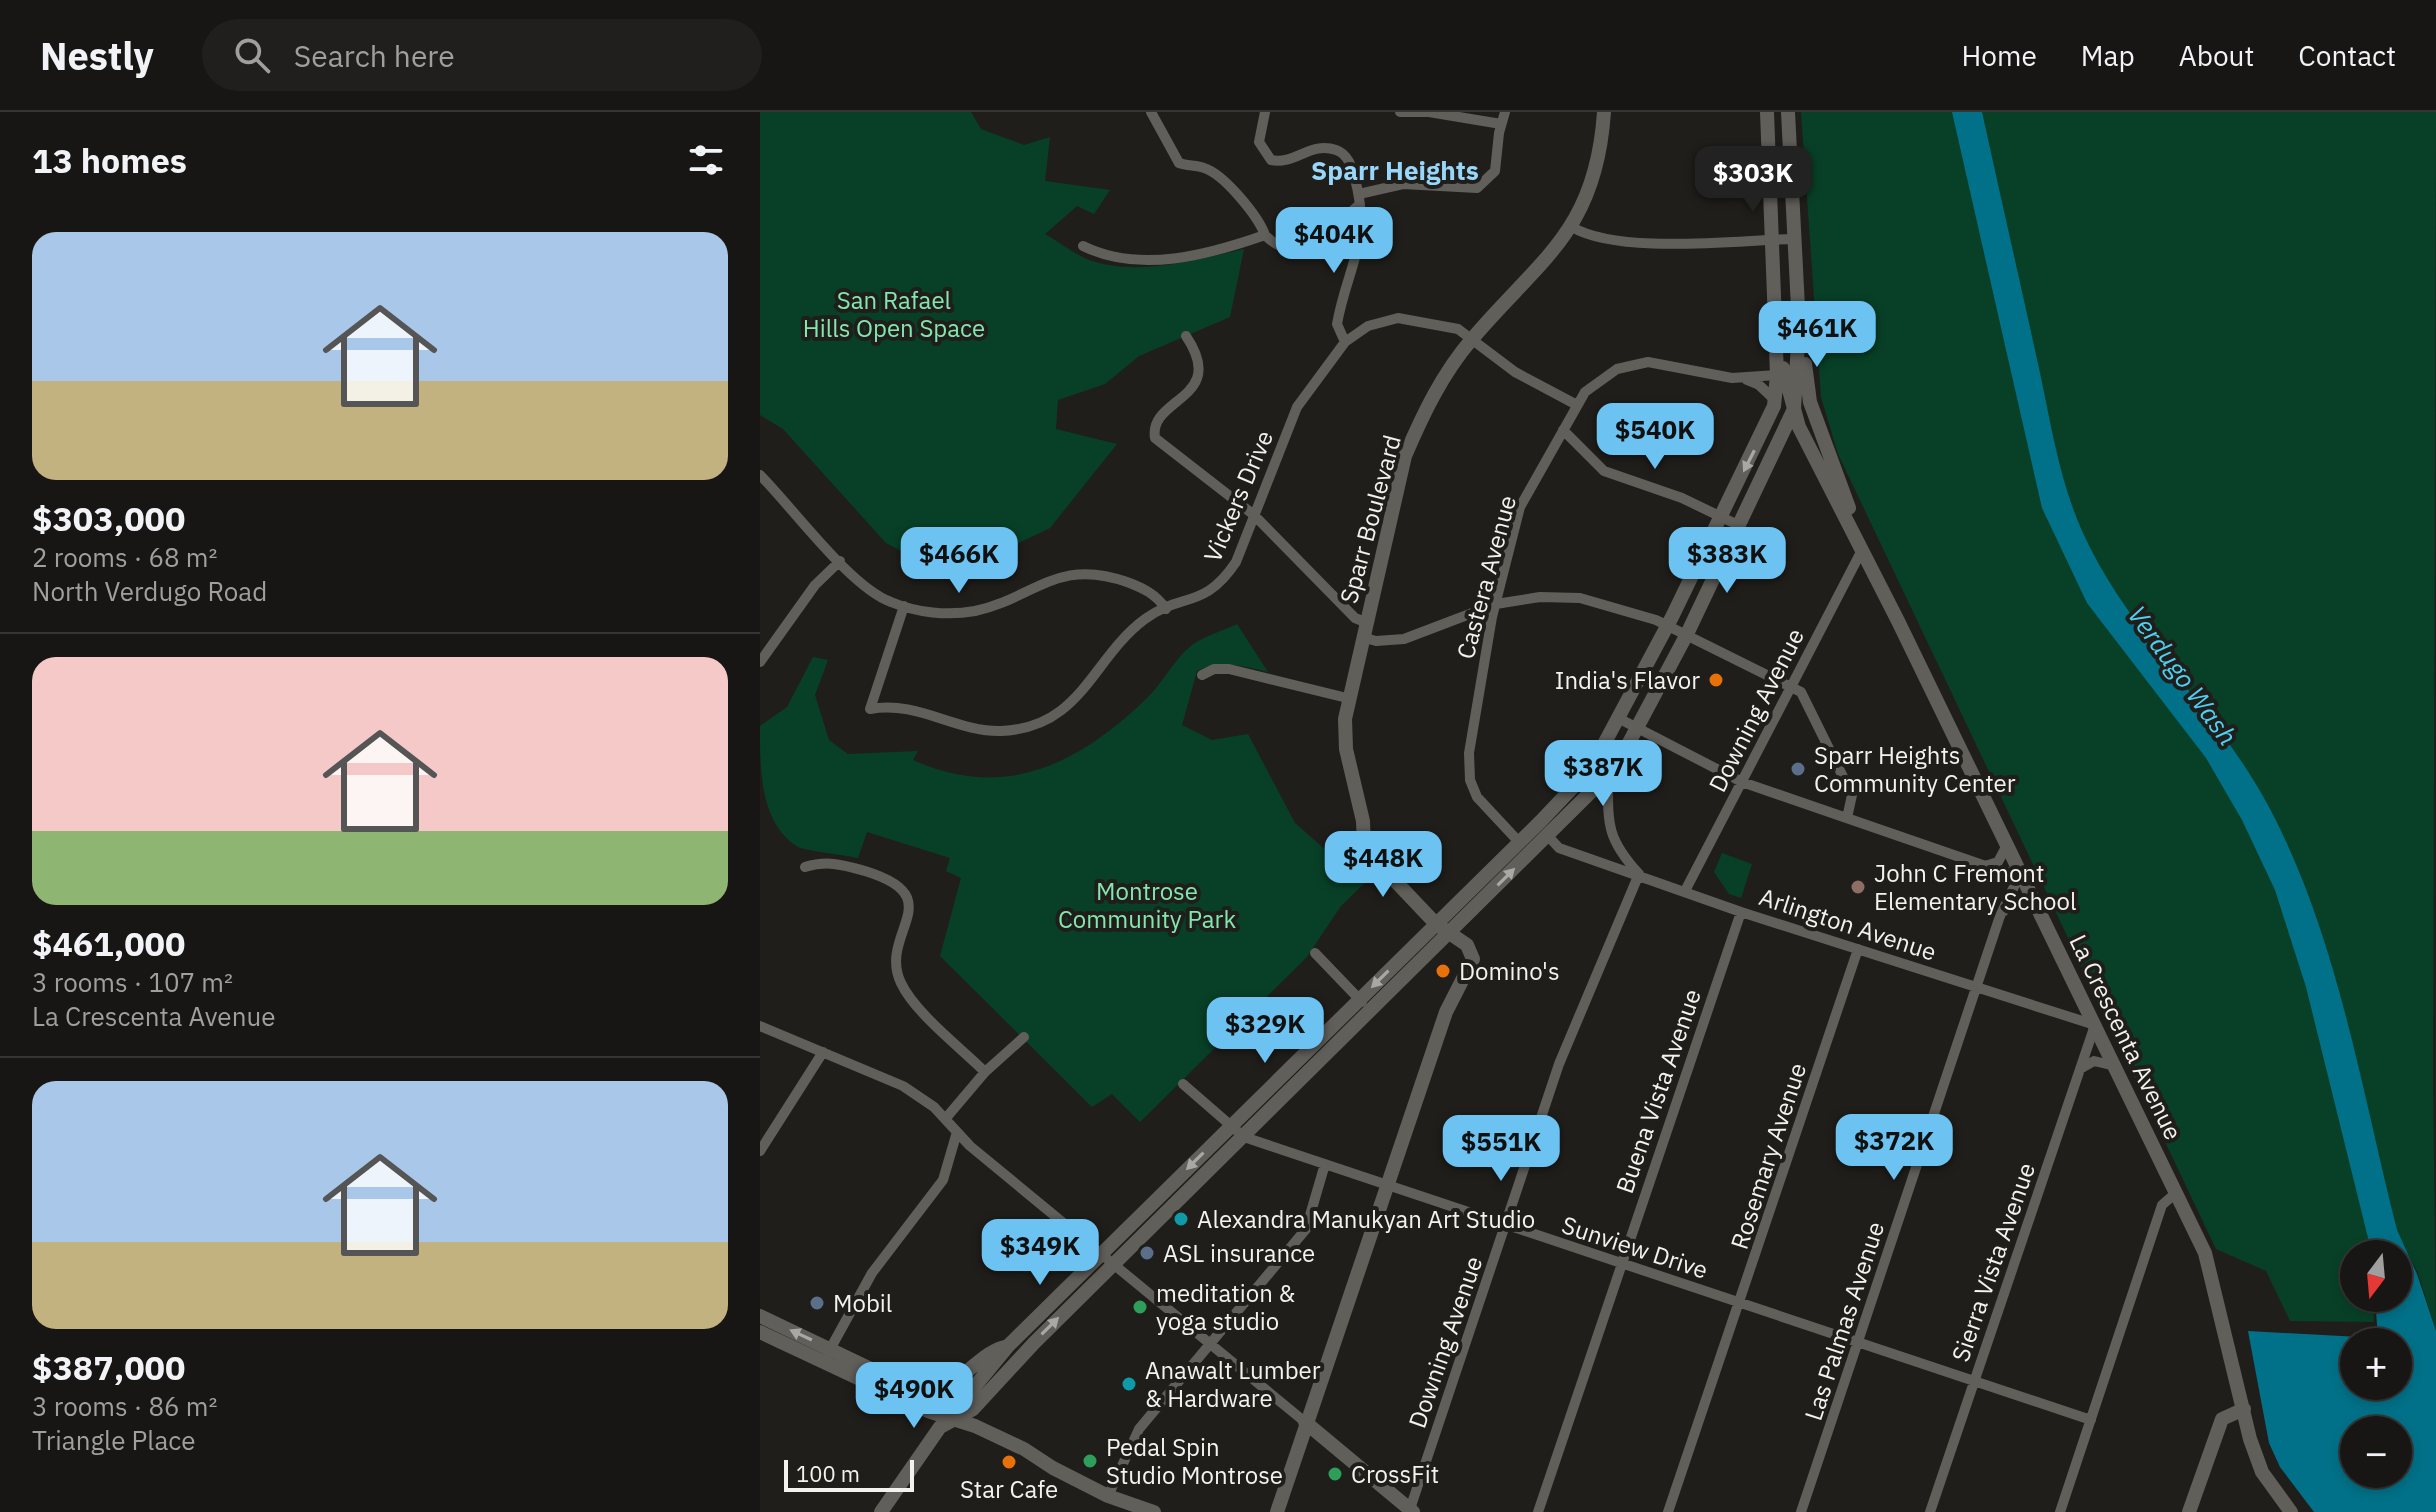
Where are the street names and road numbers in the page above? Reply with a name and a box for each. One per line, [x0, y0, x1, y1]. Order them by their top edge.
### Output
street label: Vickers Drive [1196, 425, 1280, 567]
street label: Sparr Boulevard [1332, 431, 1408, 607]
street label: Castera Avenue [1449, 492, 1523, 662]
street label: Downing Avenue [1701, 623, 1811, 797]
street label: Arlington Avenue [1755, 880, 1941, 968]
street label: La Crescenta Avenue [2062, 929, 2190, 1145]
street label: Buena Vista Avenue [1608, 985, 1708, 1197]
street label: Rosemary Avenue [1723, 1059, 1813, 1253]
street label: Sierra Vista Avenue [1944, 1158, 2042, 1366]
street label: Sunview Drive [1558, 1208, 1712, 1286]
street label: Las Palmas Avenue [1797, 1218, 1891, 1424]
street label: Downing Avenue [1401, 1252, 1489, 1432]

